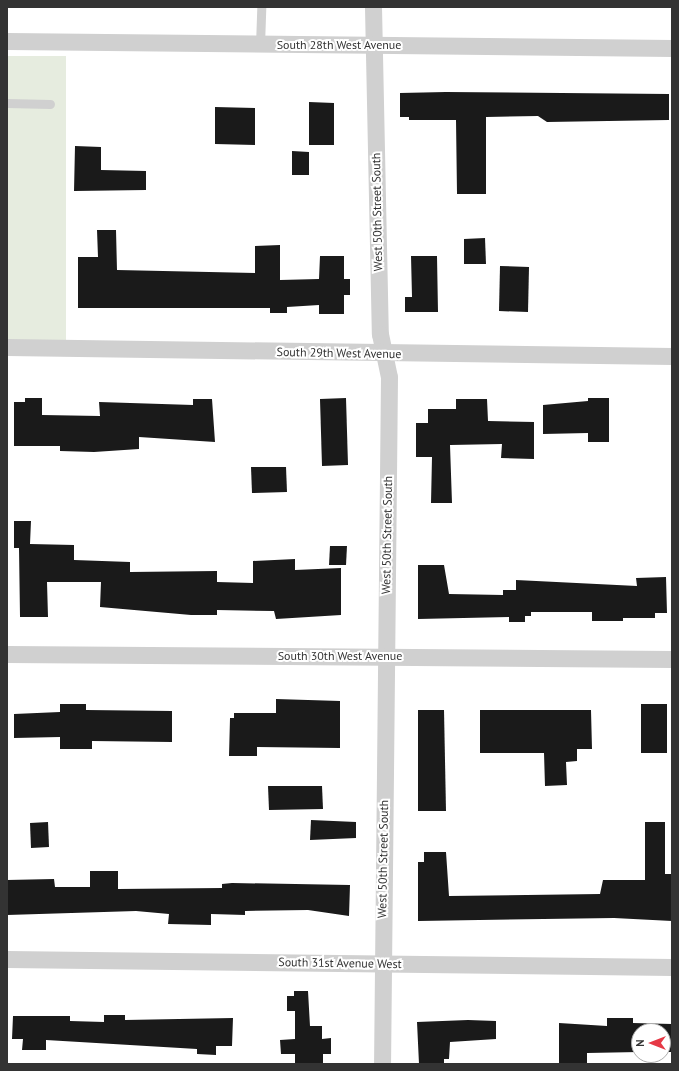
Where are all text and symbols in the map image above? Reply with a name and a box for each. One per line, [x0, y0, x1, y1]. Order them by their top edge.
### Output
street label: South 28th West Avenue [276, 38, 402, 52]
street label: West 50th Street South [369, 153, 385, 271]
street label: South 29th West Avenue [276, 345, 402, 361]
street label: West 50th Street South [379, 476, 395, 594]
street label: South 30th West Avenue [277, 649, 403, 663]
street label: West 50th Street South [375, 800, 391, 918]
street label: South 31st Avenue West [278, 955, 402, 971]
north arrow [631, 1023, 671, 1063]
text: N [633, 1039, 647, 1047]

